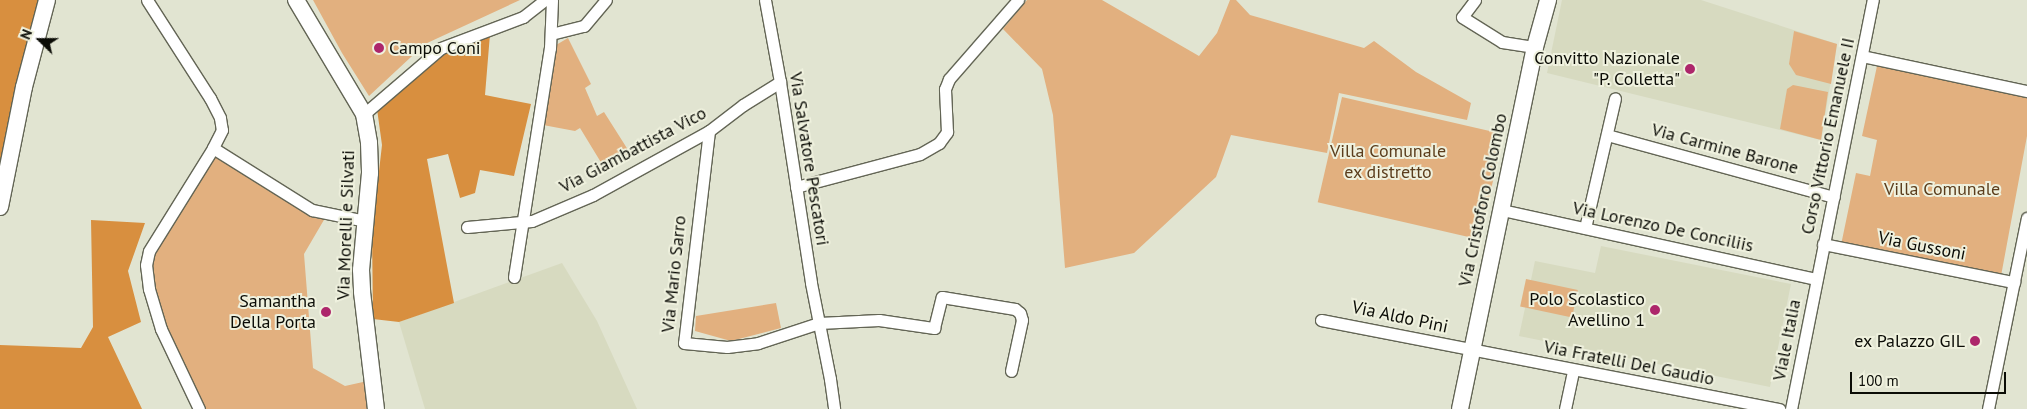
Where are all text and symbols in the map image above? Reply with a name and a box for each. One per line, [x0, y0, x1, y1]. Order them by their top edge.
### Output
north arrow [15, 15, 65, 65]
text: N [16, 27, 36, 42]
street label: Corso Vittorio Emanuele II [1797, 35, 1859, 237]
place label: Campo Coni [389, 37, 481, 59]
marker: Campo Coni [373, 42, 385, 54]
place label: Convitto Nazionale "P. Colletta" [1534, 48, 1680, 90]
marker: Convitto Nazionale "P. Colletta" [1684, 63, 1696, 75]
street label: Via Salvatore Pescatori [785, 71, 833, 247]
street label: Via Giambattista Vico [556, 102, 710, 198]
street label: Via Cristoforo Colombo [1454, 111, 1512, 289]
street label: Via Carmine Barone [1649, 119, 1801, 179]
park label: Villa Comunale ex distretto [1330, 141, 1446, 183]
street label: Via Morelli e Silvati [333, 150, 359, 300]
park label: Villa Comunale [1884, 178, 2000, 200]
street label: Via Lorenzo De Conciliis [1571, 197, 1755, 257]
street label: Via Mario Sarro [657, 214, 691, 334]
street label: Via Gussoni [1876, 227, 1968, 265]
place label: Polo Scolastico Avellino 1 [1529, 289, 1645, 332]
place label: Samantha Della Porta [230, 291, 316, 334]
street label: Via Aldo Pini [1350, 296, 1450, 338]
street label: Viale Italia [1769, 297, 1805, 383]
marker: Polo Scolastico Avellino 1 [1649, 304, 1661, 316]
marker: Samantha Della Porta [320, 306, 332, 318]
place label: ex Palazzo GIL [1854, 330, 1965, 352]
marker: ex Palazzo GIL [1969, 335, 1981, 347]
street label: Via Fratelli Del Gaudio [1542, 336, 1716, 390]
scale bar [1852, 362, 2008, 394]
text: 100 m [1858, 371, 1899, 390]

